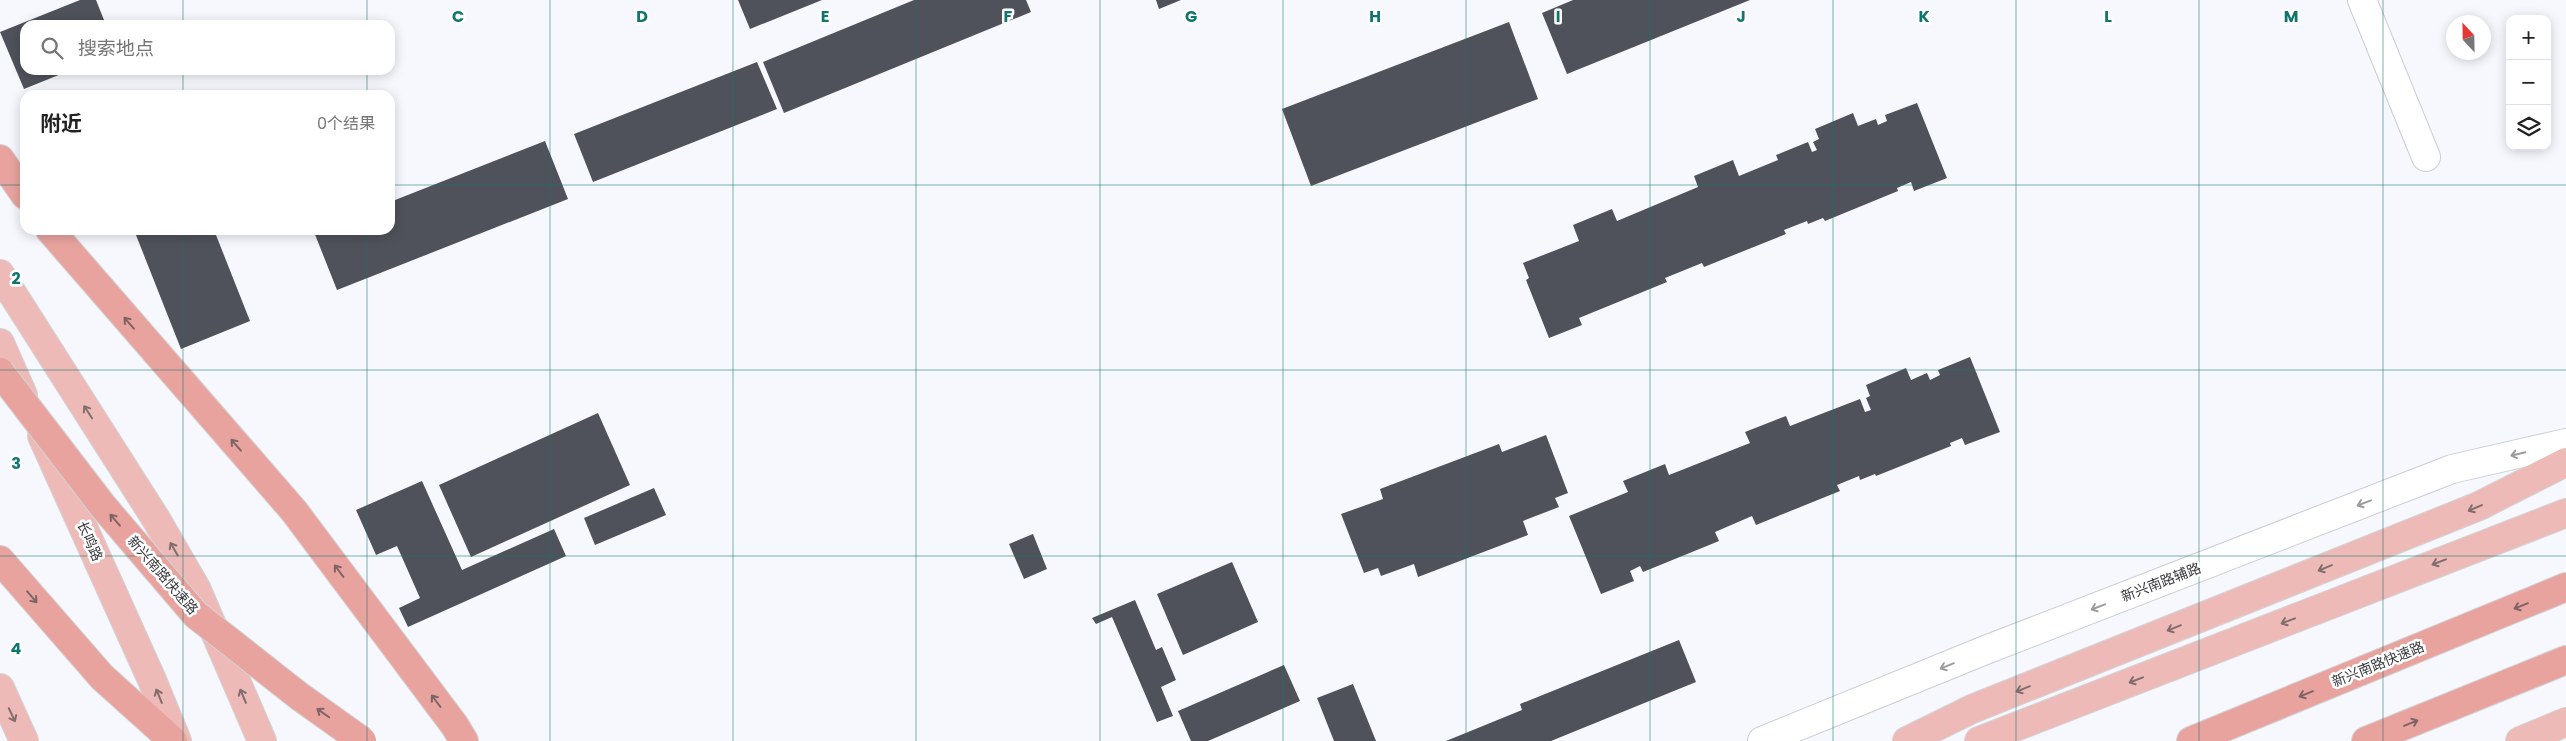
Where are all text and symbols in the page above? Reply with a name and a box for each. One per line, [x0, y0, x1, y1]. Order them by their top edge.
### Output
text: C [452, 5, 464, 28]
text: D [636, 5, 648, 28]
text: E [821, 5, 829, 28]
text: F [1004, 5, 1013, 28]
text: G [1185, 5, 1197, 28]
text: H [1369, 5, 1381, 28]
text: I [1556, 5, 1560, 28]
text: J [1736, 5, 1746, 28]
text: K [1918, 5, 1930, 28]
text: L [2104, 5, 2112, 28]
text: M [2284, 5, 2298, 28]
north arrow [2446, 15, 2491, 60]
map controls [2506, 15, 2551, 150]
button: + [2506, 15, 2551, 60]
search box [20, 20, 395, 75]
icon: search [38, 34, 66, 62]
text: 搜索地点 [78, 35, 154, 62]
button: − [2506, 60, 2551, 105]
button: layers [2506, 105, 2551, 150]
text: 附近 [40, 109, 82, 138]
text: 0个结果 [317, 112, 375, 135]
text: 2 [11, 267, 21, 290]
one-way arrow [123, 316, 135, 329]
one-way arrow [82, 405, 92, 419]
one-way arrow [231, 438, 242, 451]
one-way arrow [2511, 450, 2527, 459]
text: 3 [11, 452, 21, 475]
one-way arrow [2357, 499, 2372, 509]
one-way arrow [2468, 504, 2483, 513]
one-way arrow [109, 514, 120, 527]
street label: 长鸣路 [72, 518, 108, 564]
street label: 新兴南路快速路 [123, 531, 203, 619]
one-way arrow [168, 543, 178, 557]
street label: 新兴南路辅路 [2118, 558, 2204, 606]
one-way arrow [2432, 558, 2447, 568]
one-way arrow [334, 564, 344, 578]
one-way arrow [2318, 564, 2333, 573]
one-way arrow [26, 590, 38, 603]
one-way arrow [2514, 601, 2529, 611]
one-way arrow [2091, 603, 2106, 612]
one-way arrow [2280, 617, 2296, 626]
one-way arrow [2167, 624, 2182, 634]
street label: 新兴南路快速路 [2329, 636, 2427, 692]
text: 4 [11, 637, 22, 660]
one-way arrow [1940, 662, 1955, 671]
one-way arrow [2129, 676, 2144, 685]
one-way arrow [2016, 684, 2031, 694]
one-way arrow [154, 689, 163, 704]
one-way arrow [238, 689, 248, 704]
one-way arrow [2299, 689, 2314, 699]
one-way arrow [431, 694, 441, 708]
one-way arrow [8, 707, 17, 722]
one-way arrow [316, 708, 330, 718]
one-way arrow [2403, 718, 2419, 727]

